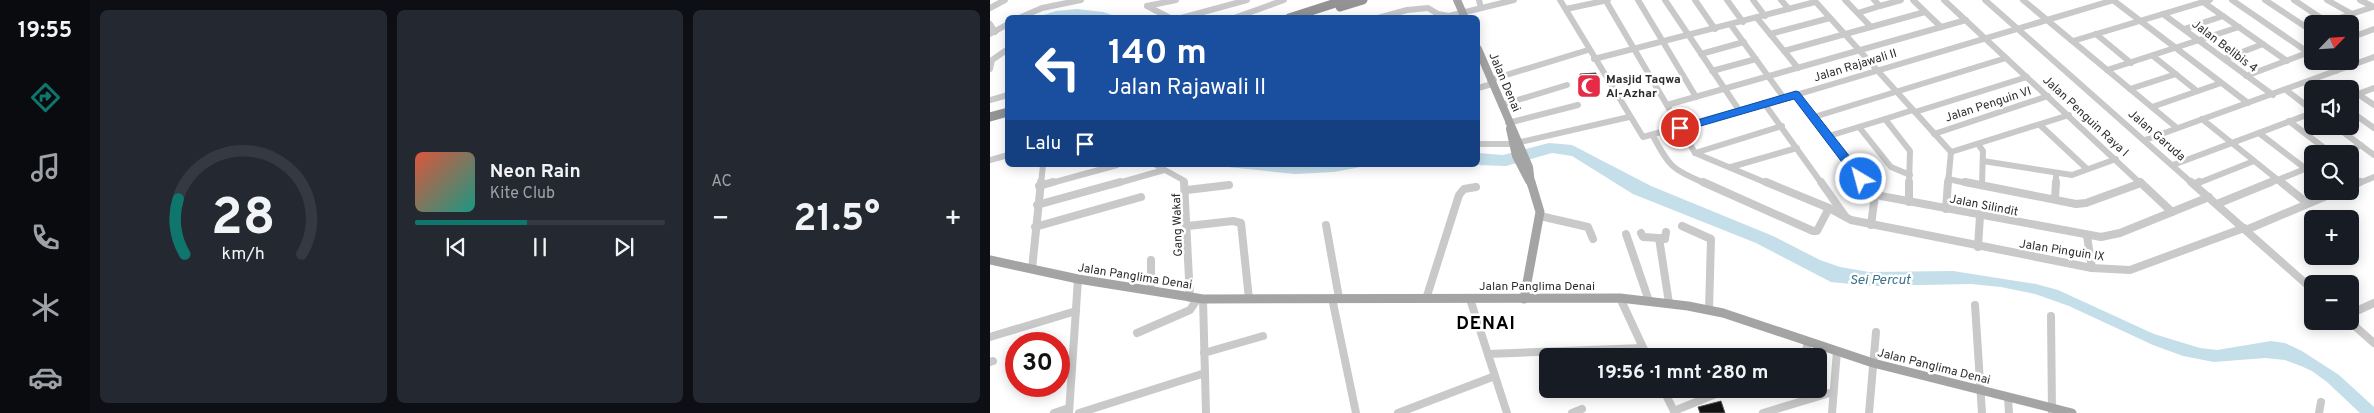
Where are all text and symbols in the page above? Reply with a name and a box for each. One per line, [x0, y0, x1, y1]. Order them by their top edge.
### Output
north arrow [2304, 15, 2359, 70]
map controls [2304, 15, 2359, 330]
street label: Jalan Belibis 4 [2188, 17, 2261, 77]
text: 19:55 [18, 18, 72, 45]
text: 140 m [1108, 32, 1207, 76]
icon: left [1025, 35, 1090, 100]
street label: Jalan Rajawali II [1812, 46, 1899, 86]
street label: Jalan Denai [1484, 50, 1524, 114]
place label: Masjid Taqwa Al-Azhar [1606, 72, 1681, 102]
mosque icon: Masjid Taqwa Al-Azhar [1576, 73, 1602, 99]
street label: Jalan Penguin Raya I [2039, 73, 2132, 161]
text: Jalan Rajawali II [1108, 75, 1266, 102]
icon: directions [28, 80, 63, 115]
button: sound [2304, 80, 2359, 135]
street label: Jalan Penguin VI [1943, 83, 2034, 126]
street label: Jalan Garuda [2124, 106, 2188, 165]
pin [1659, 107, 1701, 149]
icon: arrive [1666, 114, 1694, 142]
icon: arrive [1071, 130, 1099, 158]
text: Lalu [1025, 132, 1061, 156]
button: search [2304, 145, 2359, 200]
icon: music [28, 150, 63, 185]
position arrow [1834, 152, 1886, 204]
text: Neon Rain [490, 160, 581, 184]
text: AC [711, 172, 732, 192]
text: Kite Club [490, 184, 555, 204]
text: 28 [211, 187, 276, 253]
street label: Jalan Silindit [1948, 191, 2020, 220]
street label: Gang Wakaf [1169, 193, 1187, 257]
text: 21.5° [793, 196, 880, 245]
text: − [711, 202, 729, 238]
text: + [944, 202, 962, 238]
button: + [2304, 210, 2359, 265]
icon: phone [28, 220, 63, 255]
icon: previous [442, 233, 470, 261]
icon: pause [526, 233, 554, 261]
icon: next [610, 233, 638, 261]
street label: Jalan Pinguin IX [2018, 236, 2106, 266]
text: km/h [222, 243, 265, 266]
street label: Jalan Panglima Denai [1076, 260, 1193, 294]
water label: Sei Percut [1850, 272, 1912, 289]
button: − [2304, 275, 2359, 330]
street label: Jalan Panglima Denai [1479, 279, 1595, 295]
icon: climate [28, 290, 63, 325]
district label: DENAI [1456, 313, 1516, 336]
speed limit sign: 30 [1005, 332, 1070, 397]
street label: Jalan Panglima Denai [1876, 345, 1992, 389]
icon: car [28, 360, 63, 395]
text: 19:56 · 1 mnt · 280 m [1598, 361, 1768, 385]

